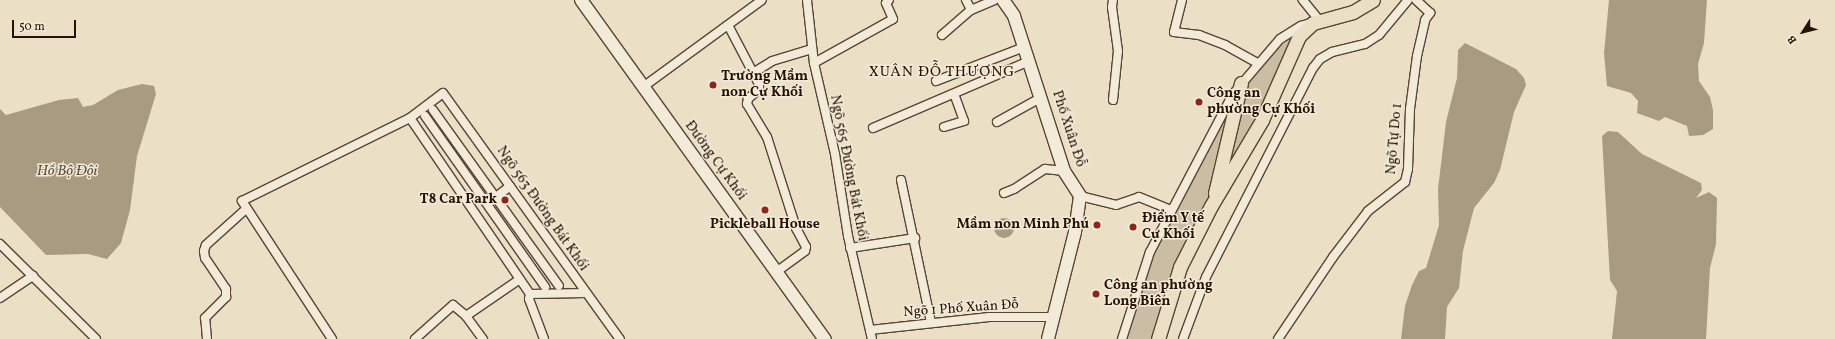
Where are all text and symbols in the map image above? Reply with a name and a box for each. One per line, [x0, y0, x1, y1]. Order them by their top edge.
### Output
scale bar [14, 12, 78, 38]
north arrow [1783, 12, 1823, 52]
text: 50 m [19, 19, 45, 35]
text: B [1785, 32, 1801, 47]
district label: XUÂN ĐỖ THƯỢNG [869, 64, 1015, 82]
place label: Trường Mầm non Cự Khối [721, 69, 808, 102]
marker: Trường Mầm non Cự Khối [708, 80, 718, 90]
place label: Công an phường Cự Khối [1207, 86, 1315, 118]
street label: Phố Xuân Đỗ [1048, 89, 1088, 169]
street label: Ngõ 565 Đường Bát Khối [826, 94, 870, 242]
marker: Công an phường Cự Khối [1194, 97, 1204, 107]
street label: Ngõ Tự Do 1 [1383, 102, 1407, 176]
street label: Đường Cự Khối [681, 118, 749, 204]
street label: Ngõ 563 Đường Bát Khối [492, 143, 592, 275]
water label: Hồ Bộ Đội [37, 163, 97, 181]
place label: T8 Car Park [420, 192, 497, 208]
marker: T8 Car Park [500, 195, 510, 205]
marker: Pickleball House [760, 205, 770, 215]
place label: Điểm Y tế Cự Khối [1142, 211, 1205, 244]
place label: Pickleball House [710, 217, 820, 233]
place label: Mầm non Minh Phú [957, 217, 1089, 233]
marker: Mầm non Minh Phú [1092, 220, 1102, 230]
marker: Điểm Y tế Cự Khối [1127, 221, 1139, 233]
place label: Công an phường Long Biên [1104, 278, 1213, 310]
marker: Công an phường Long Biên [1091, 289, 1101, 299]
street label: Ngõ 1 Phố Xuân Đỗ [903, 297, 1019, 321]

